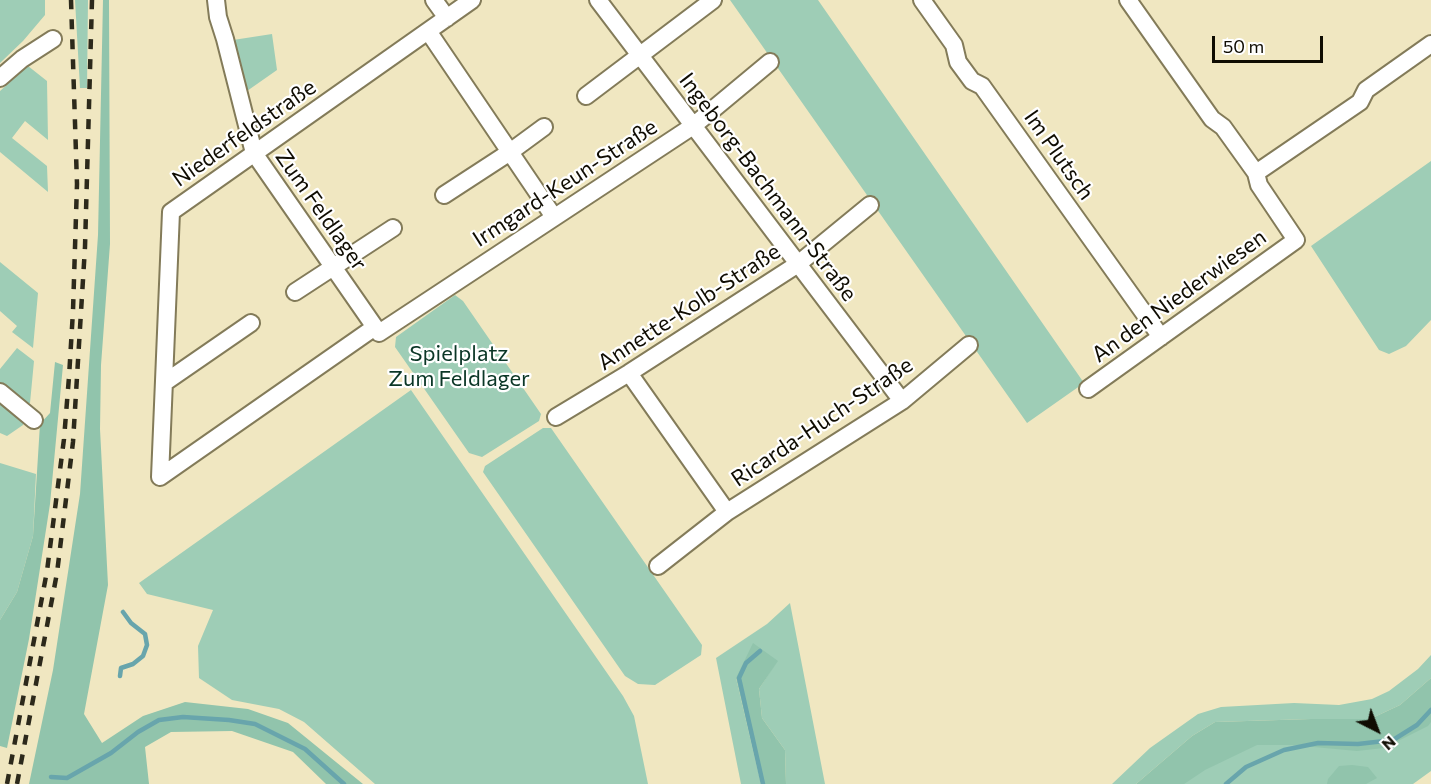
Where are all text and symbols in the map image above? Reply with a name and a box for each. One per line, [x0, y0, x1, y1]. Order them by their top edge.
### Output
scale bar [1215, 24, 1326, 62]
text: 50 m [1223, 35, 1264, 57]
street label: Ingeborg-Bachmann-Straße [674, 68, 862, 306]
street label: Niederfeldstraße [167, 74, 321, 192]
street label: Im Plutsch [1018, 105, 1100, 205]
street label: Irmgard-Keun-Straße [468, 114, 662, 252]
street label: Zum Feldlager [270, 144, 372, 276]
street label: An den Niederwiesen [1087, 224, 1271, 368]
street label: Annette-Kolb-Straße [593, 238, 785, 376]
park label: Spielplatz Zum Feldlager [388, 341, 530, 392]
street label: Ricarda-Huch-Straße [726, 352, 918, 492]
north arrow [1347, 700, 1407, 760]
text: N [1379, 733, 1400, 755]

